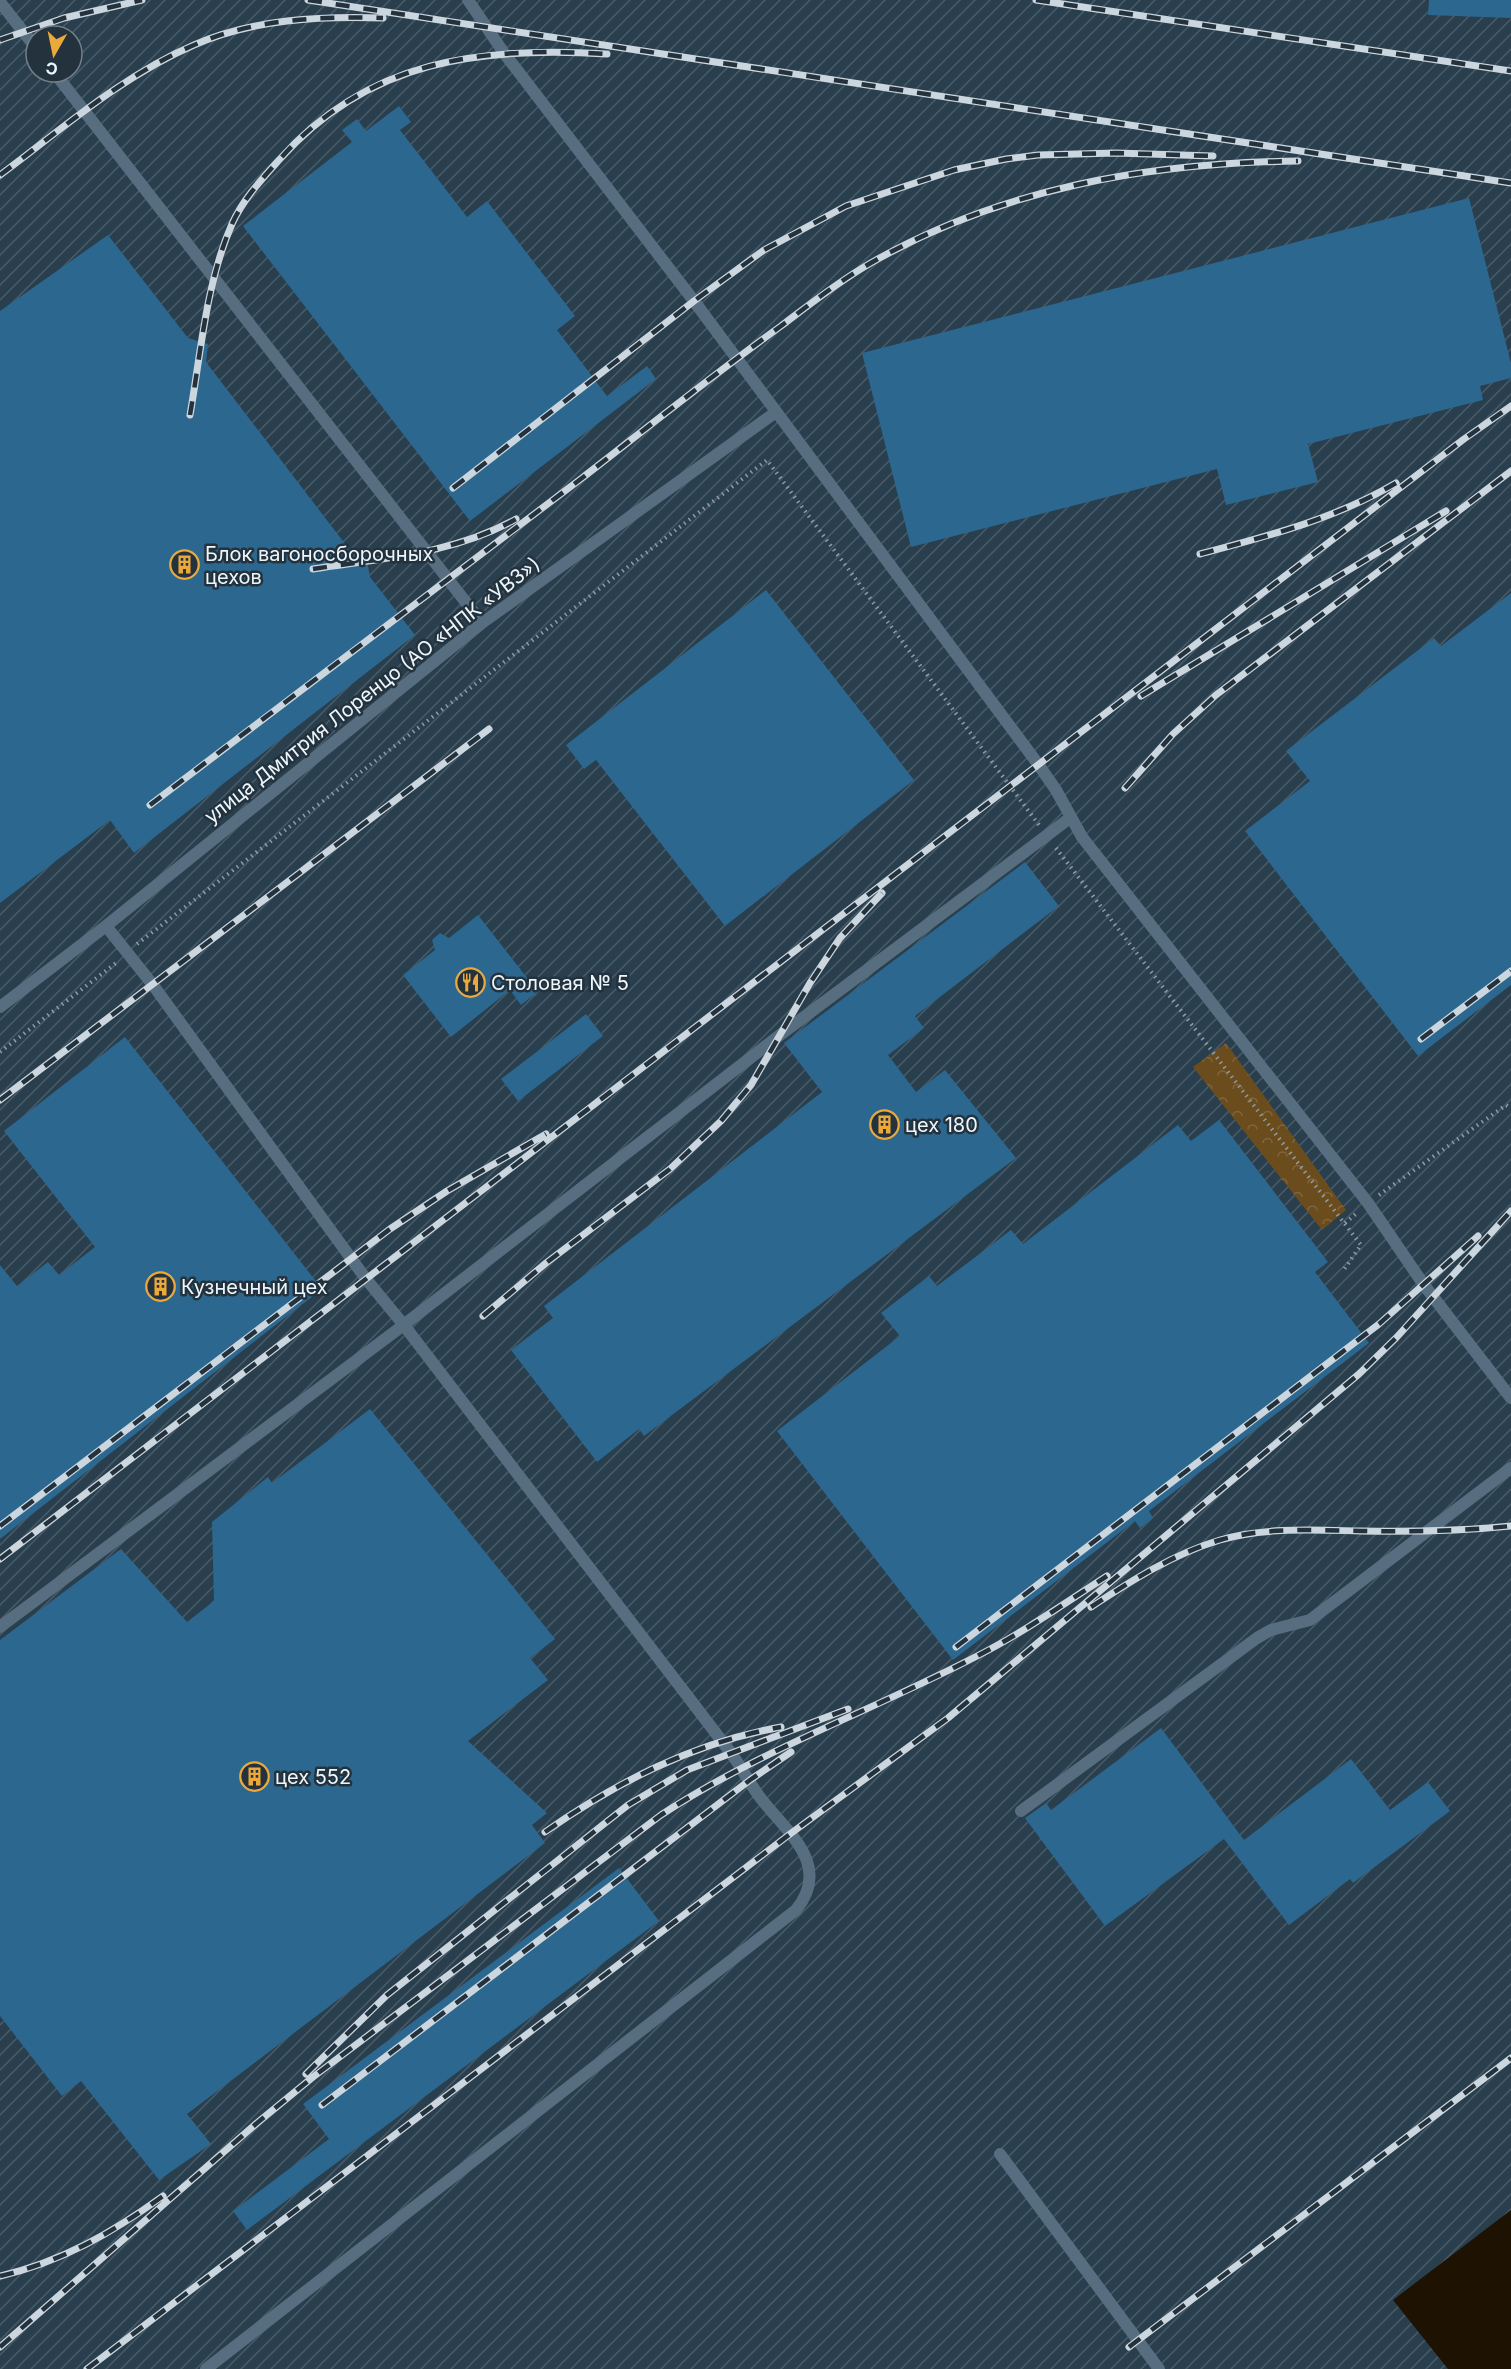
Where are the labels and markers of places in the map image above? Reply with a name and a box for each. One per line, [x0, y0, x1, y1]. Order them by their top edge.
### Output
place label: Блок вагоносборочных цехов [205, 542, 433, 589]
building icon: Блок вагоносборочных цехов [168, 549, 200, 581]
restaurant icon: Столовая № 5 [454, 967, 486, 999]
place label: Столовая № 5 [491, 971, 629, 995]
building icon: цех 180 [868, 1109, 900, 1141]
place label: цех 180 [905, 1113, 978, 1137]
building icon: Кузнечный цех [144, 1271, 176, 1303]
place label: Кузнечный цех [181, 1275, 328, 1299]
building icon: цех 552 [238, 1761, 270, 1793]
place label: цех 552 [275, 1765, 351, 1789]

